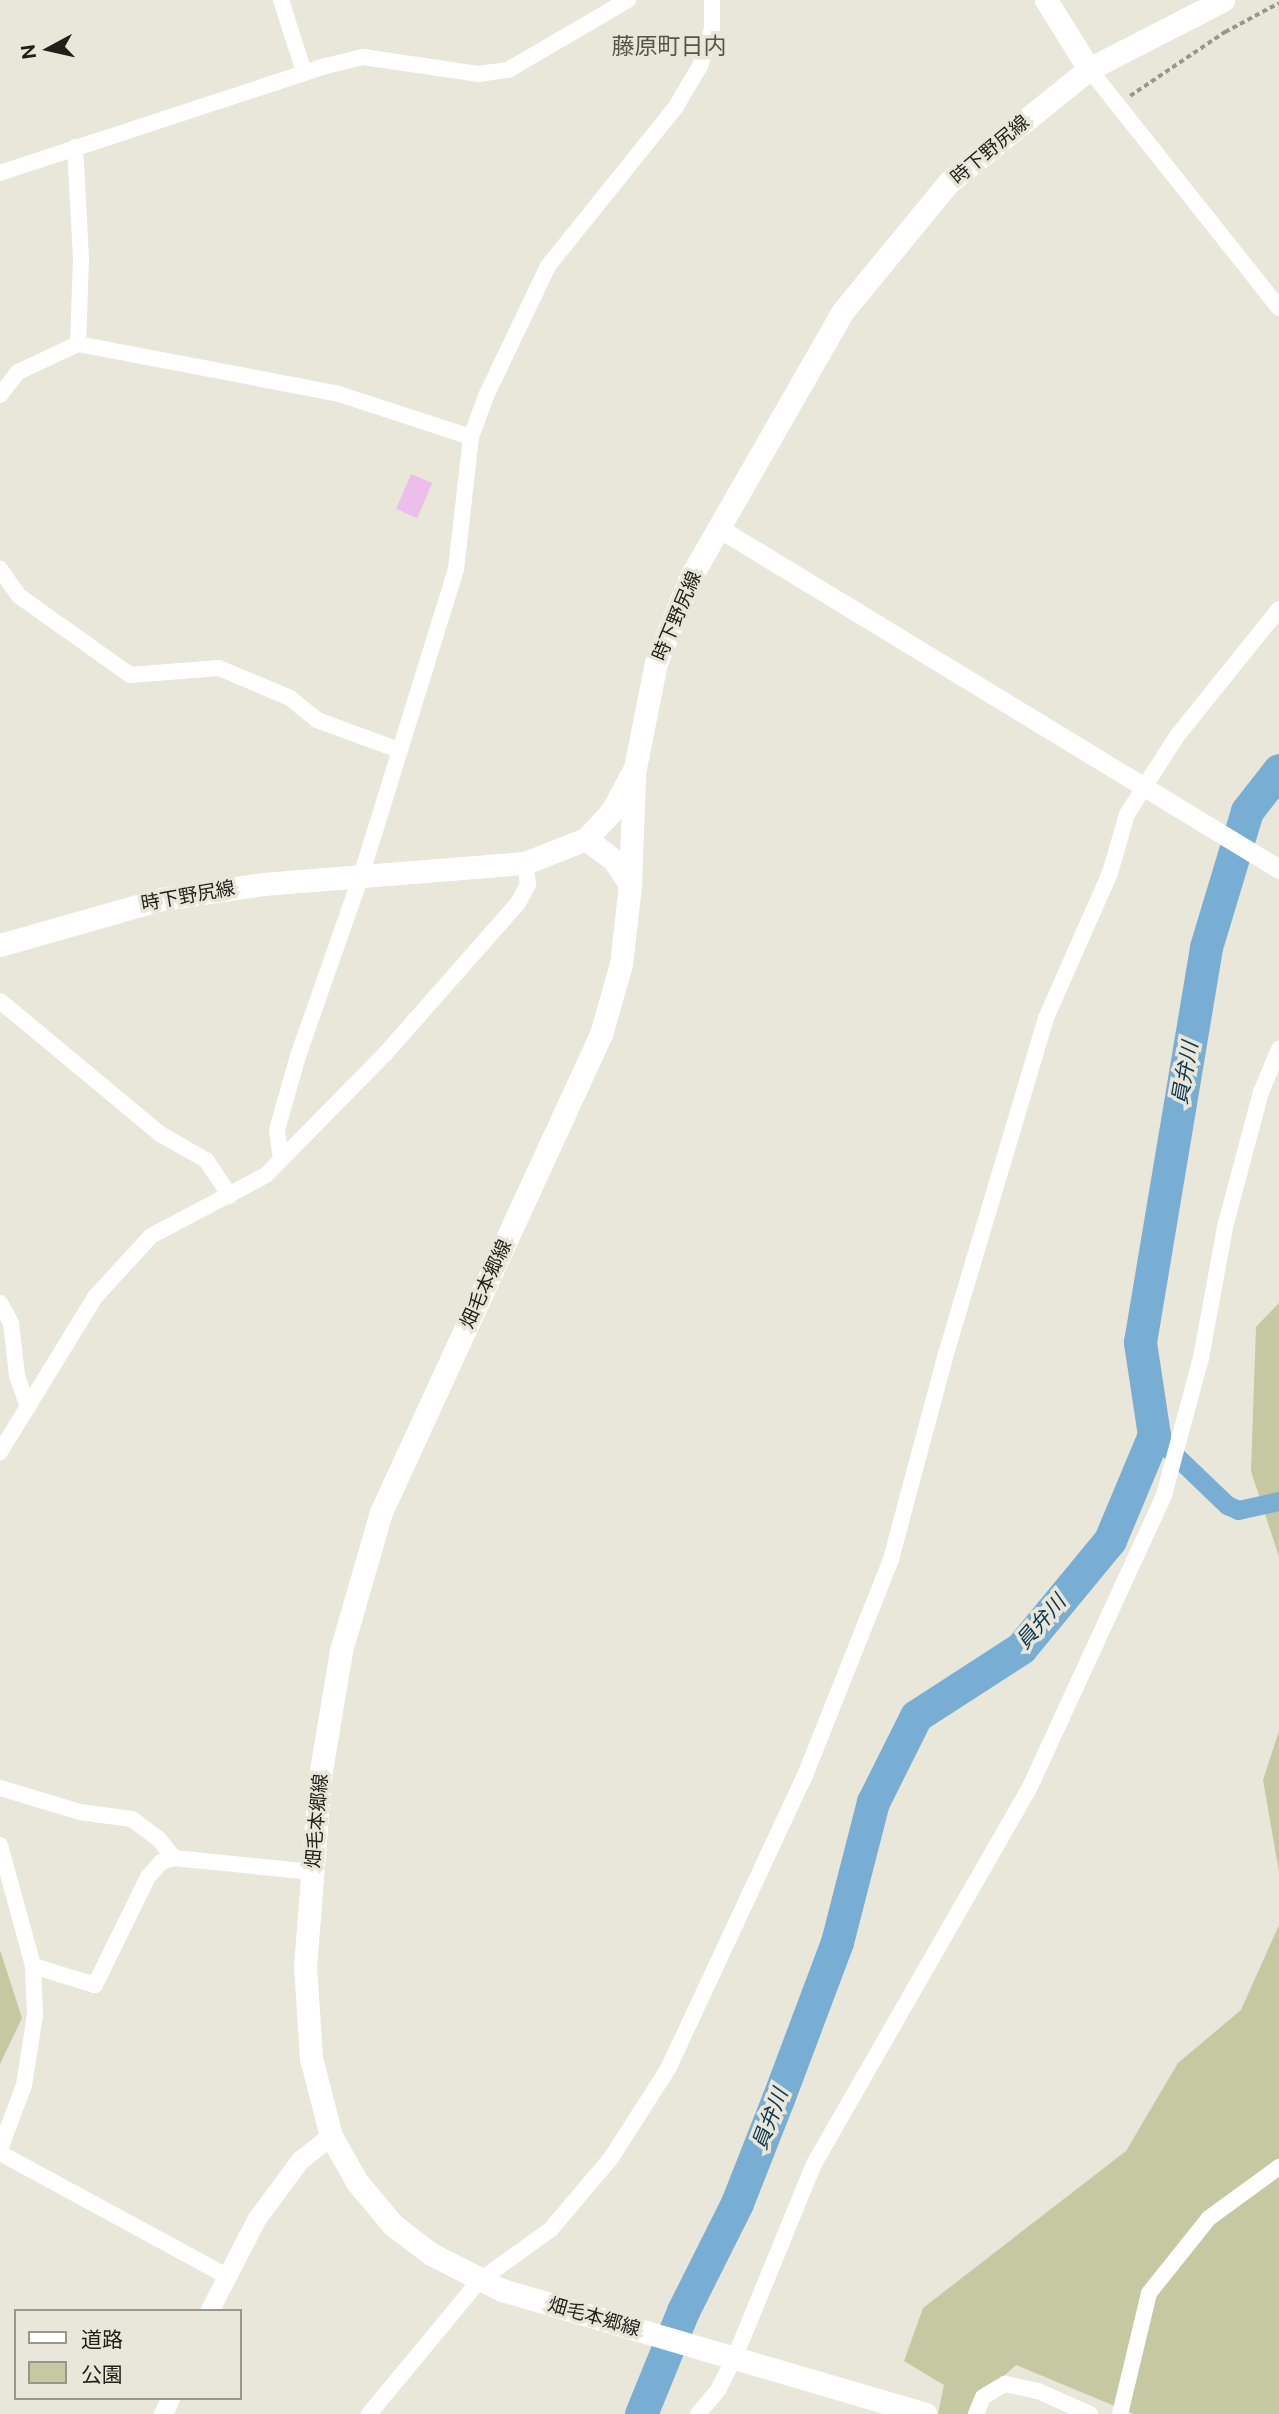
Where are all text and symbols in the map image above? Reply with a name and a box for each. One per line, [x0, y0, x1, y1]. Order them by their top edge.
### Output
north arrow [14, 14, 84, 84]
district label: 藤原町日内 [612, 32, 726, 60]
text: N [16, 43, 40, 61]
street label: 時下野尻線 [946, 111, 1034, 189]
street label: 時下野尻線 [648, 568, 706, 664]
street label: 時下野尻線 [139, 877, 237, 915]
water label: 員弁川 [1167, 1040, 1203, 1106]
street label: 畑毛本郷線 [456, 1236, 516, 1332]
water label: 員弁川 [1011, 1590, 1071, 1654]
street label: 畑毛本郷線 [302, 1773, 332, 1869]
water label: 員弁川 [747, 2085, 793, 2153]
street label: 畑毛本郷線 [545, 2293, 643, 2341]
legend [14, 2309, 242, 2400]
text: 道路 [81, 2327, 123, 2352]
text: 公園 [81, 2362, 123, 2387]

